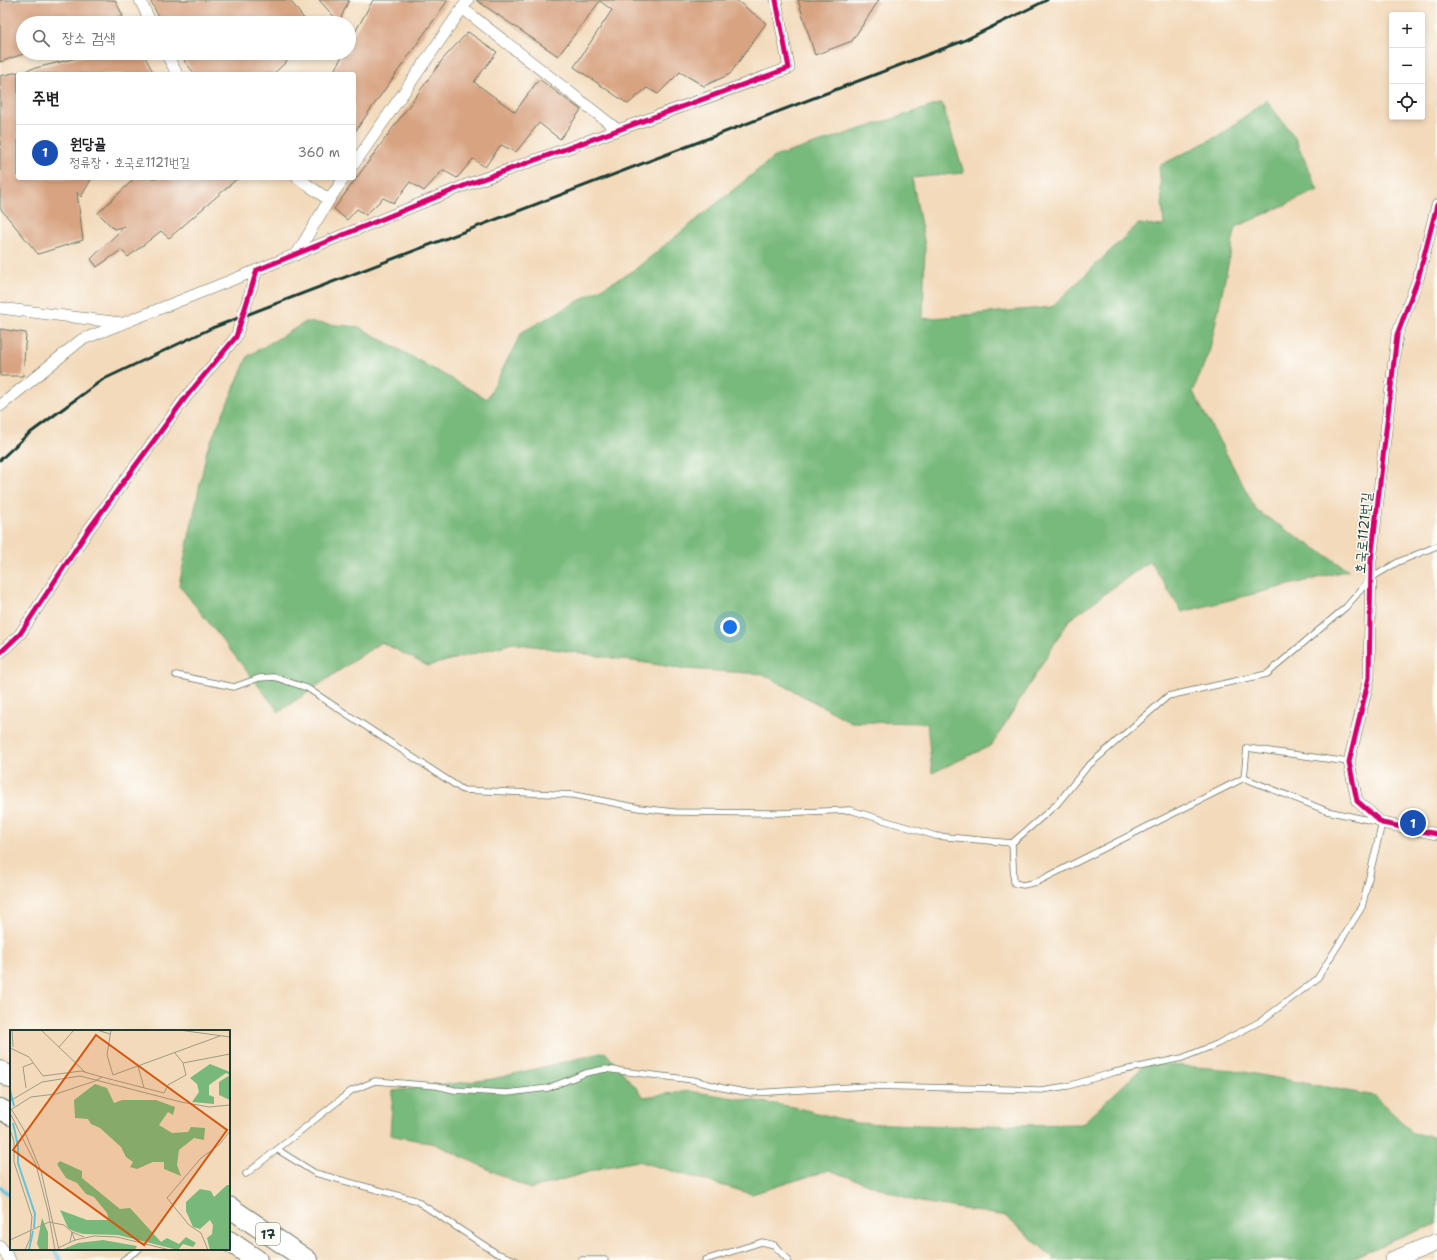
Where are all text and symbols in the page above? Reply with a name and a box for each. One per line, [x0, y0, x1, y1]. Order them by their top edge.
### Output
map controls [1389, 12, 1425, 120]
button: + [1389, 12, 1425, 48]
search box [16, 16, 356, 60]
icon: search [30, 27, 52, 49]
text: 장소 검색 [62, 28, 115, 48]
button: − [1389, 48, 1425, 84]
button: locate [1389, 84, 1425, 120]
text: 주변 [32, 87, 59, 109]
text: 원당골 [70, 134, 106, 154]
text: 1 [42, 144, 48, 161]
text: 360 m [298, 144, 340, 161]
text: 정류장 · 호국로1121번길 [70, 154, 190, 171]
street label: 호국로1121번길 [1350, 491, 1376, 575]
your location [720, 617, 740, 637]
pin: 1 [1400, 808, 1426, 838]
inset map [10, 1030, 230, 1250]
road number: 17 [256, 1223, 280, 1245]

